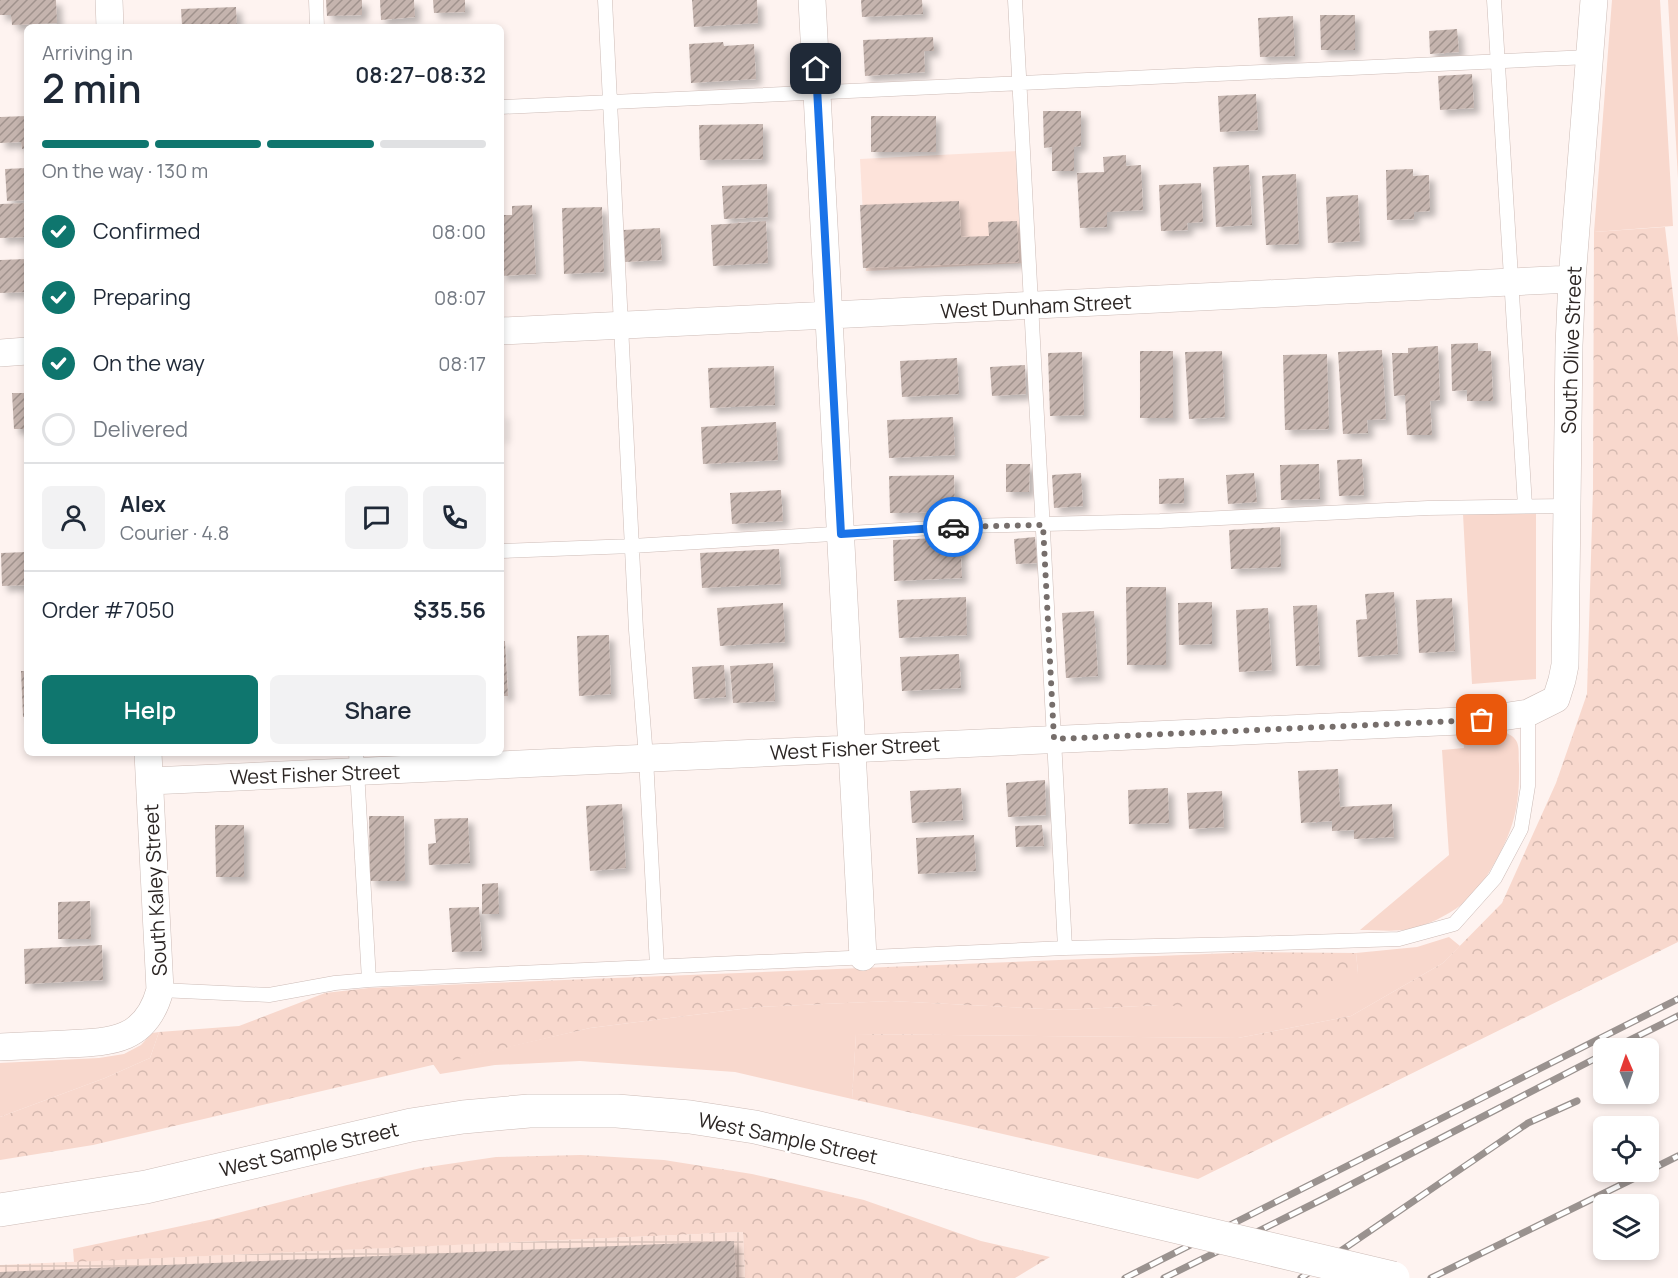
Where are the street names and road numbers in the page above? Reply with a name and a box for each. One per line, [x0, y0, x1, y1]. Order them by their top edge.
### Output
street label: South Olive Street [1555, 266, 1587, 434]
street label: West Dunham Street [940, 288, 1132, 324]
street label: West Fisher Street [769, 730, 941, 766]
street label: West Fisher Street [229, 758, 401, 790]
street label: South Kaley Street [137, 803, 173, 977]
street label: West Sample Street [696, 1106, 880, 1170]
street label: West Sample Street [217, 1115, 401, 1183]

